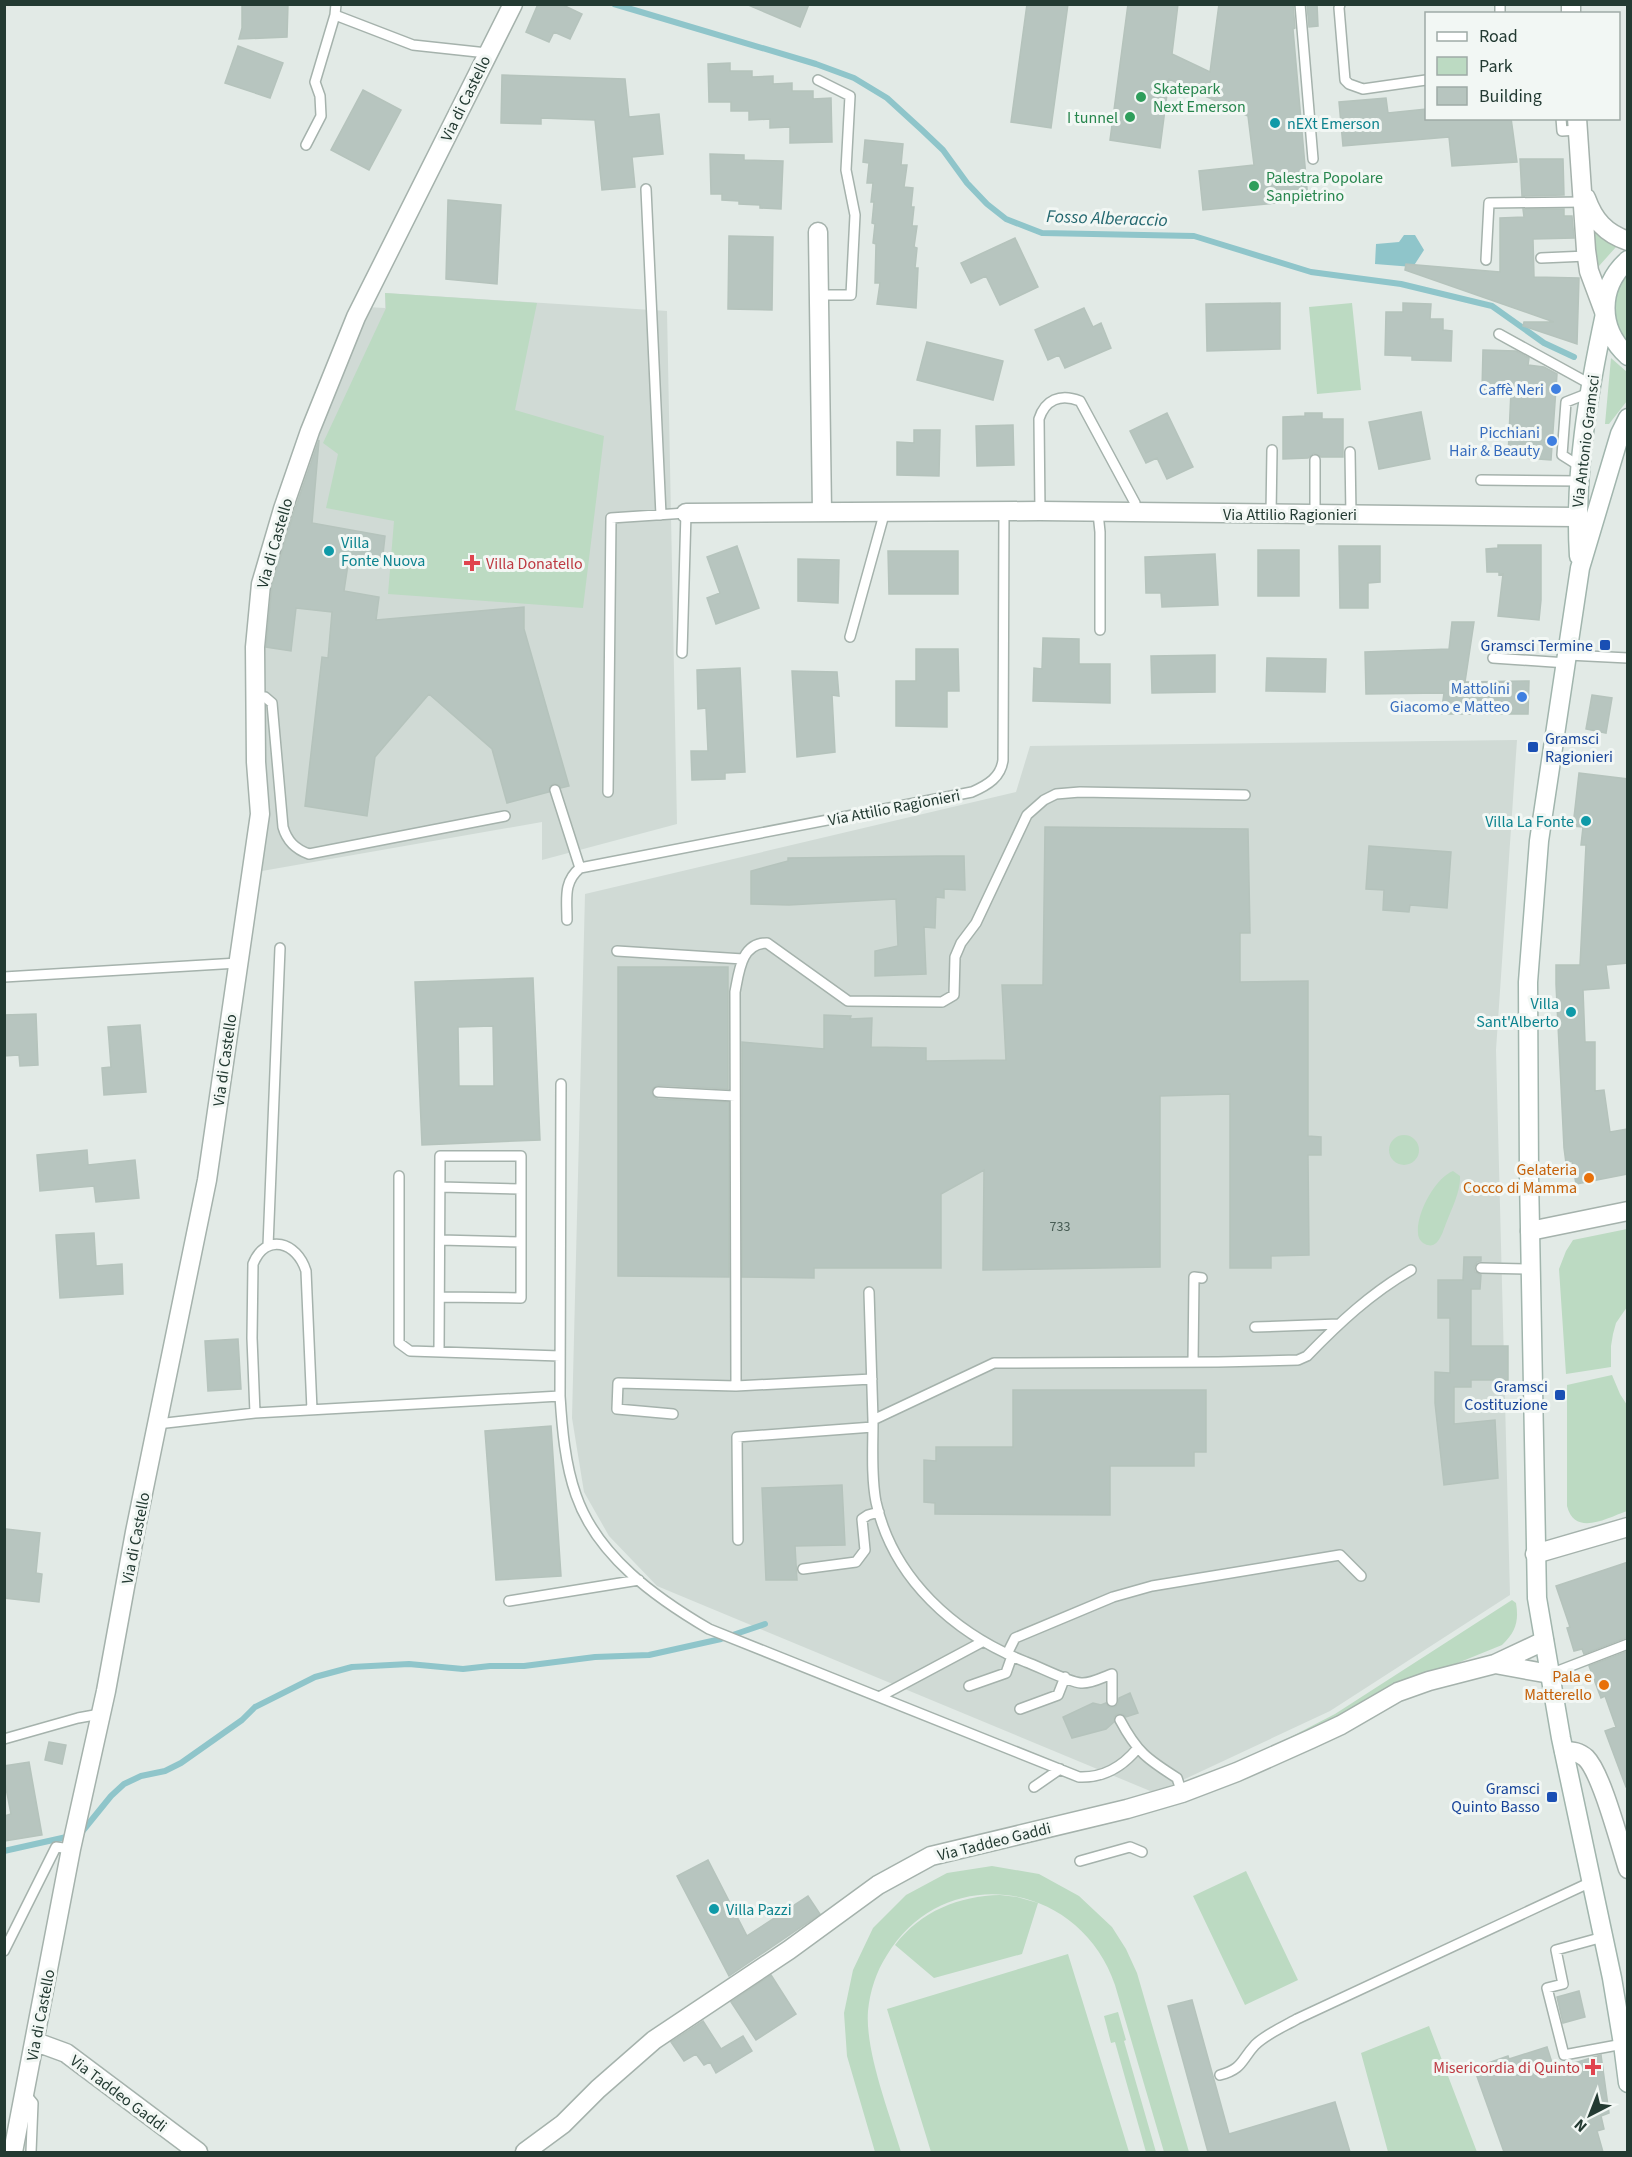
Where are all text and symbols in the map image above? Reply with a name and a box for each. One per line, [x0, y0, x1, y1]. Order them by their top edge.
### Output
legend [1425, 12, 1620, 120]
text: Road [1479, 24, 1518, 49]
street label: Via di Castello [436, 52, 496, 145]
text: Park [1479, 54, 1513, 79]
place label: Skatepark Next Emerson [1153, 78, 1246, 118]
text: Building [1479, 84, 1542, 109]
marker: Skatepark Next Emerson [1134, 90, 1148, 104]
place label: I tunnel [1067, 107, 1118, 129]
marker: I tunnel [1123, 110, 1137, 124]
place label: nEXt Emerson [1287, 113, 1380, 135]
marker: nEXt Emerson [1268, 116, 1282, 130]
place label: Palestra Popolare Sanpietrino [1266, 167, 1383, 207]
marker: Palestra Popolare Sanpietrino [1247, 179, 1261, 193]
water label: Fosso Alberaccio [1046, 204, 1168, 233]
street label: Via Antonio Gramsci [1567, 373, 1605, 509]
place label: Caffè Neri [1479, 379, 1544, 401]
marker: Caffè Neri [1549, 382, 1563, 396]
place label: Picchiani Hair & Beauty [1449, 422, 1541, 462]
marker: Picchiani Hair & Beauty [1545, 434, 1559, 448]
street label: Via di Castello [252, 496, 298, 591]
street label: Via Attilio Ragionieri [1223, 504, 1357, 526]
place label: Villa Fonte Nuova [341, 532, 425, 572]
marker: Villa Fonte Nuova [322, 544, 336, 558]
place label: Villa Donatello [486, 553, 583, 575]
marker: Villa Donatello [463, 554, 481, 572]
place label: Gramsci Termine [1481, 635, 1593, 657]
marker: Gramsci Termine [1598, 638, 1612, 652]
place label: Mattolini Giacomo e Matteo [1390, 678, 1510, 718]
marker: Mattolini Giacomo e Matteo [1515, 690, 1529, 704]
place label: Gramsci Ragionieri [1545, 728, 1613, 768]
marker: Gramsci Ragionieri [1526, 740, 1540, 754]
street label: Via Attilio Ragionieri [826, 784, 962, 832]
place label: Villa La Fonte [1485, 811, 1574, 833]
marker: Villa La Fonte [1579, 814, 1593, 828]
place label: Villa Sant'Alberto [1476, 993, 1559, 1033]
marker: Villa Sant'Alberto [1564, 1005, 1578, 1019]
street label: Via di Castello [208, 1013, 242, 1108]
place label: Gelateria Cocco di Mamma [1463, 1159, 1577, 1199]
marker: Gelateria Cocco di Mamma [1582, 1171, 1596, 1185]
house number: 733 [1050, 1217, 1070, 1237]
place label: Gramsci Costituzione [1464, 1376, 1548, 1416]
marker: Gramsci Costituzione [1553, 1388, 1567, 1402]
street label: Via di Castello [116, 1490, 156, 1586]
place label: Pala e Matterello [1524, 1666, 1592, 1706]
marker: Pala e Matterello [1597, 1678, 1611, 1692]
place label: Gramsci Quinto Basso [1451, 1778, 1540, 1818]
marker: Gramsci Quinto Basso [1545, 1790, 1559, 1804]
street label: Via Taddeo Gaddi [935, 1817, 1053, 1867]
place label: Villa Pazzi [726, 1899, 792, 1921]
marker: Villa Pazzi [707, 1902, 721, 1916]
street label: Via di Castello [21, 1967, 61, 2063]
street label: Via Taddeo Gaddi [65, 2050, 171, 2138]
place label: Misericordia di Quinto [1433, 2057, 1580, 2079]
marker: Misericordia di Quinto [1584, 2058, 1602, 2076]
north arrow [1560, 2085, 1620, 2145]
text: N [1569, 2114, 1592, 2137]

